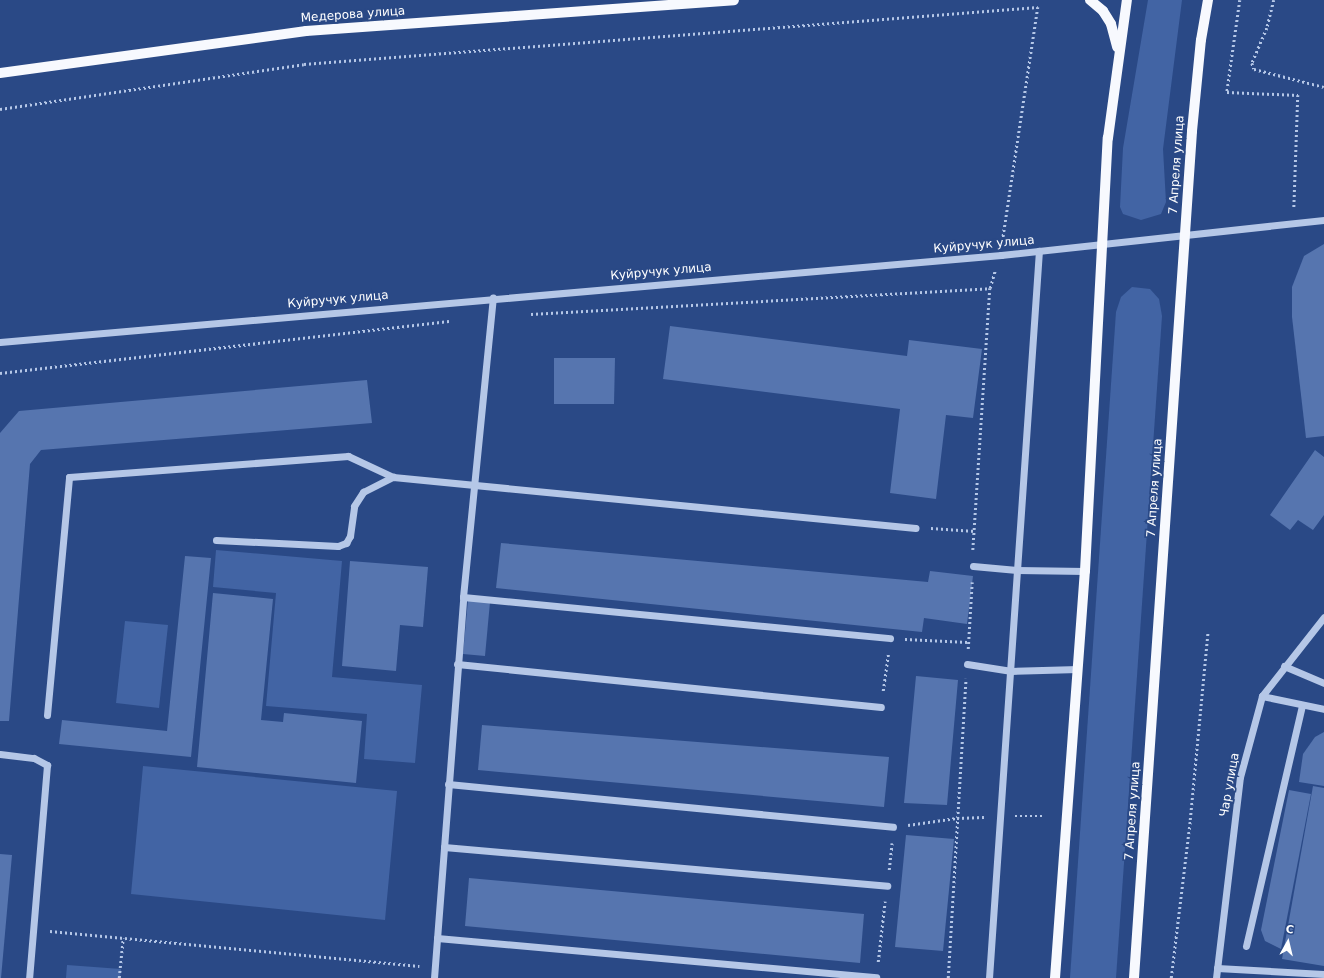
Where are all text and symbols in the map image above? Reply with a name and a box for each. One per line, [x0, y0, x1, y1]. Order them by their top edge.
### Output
street label: Медерова улица [300, 4, 406, 26]
street label: 7 Апреля улица [1166, 115, 1188, 215]
street label: Куйручук улица [933, 233, 1035, 257]
street label: Куйручук улица [610, 260, 712, 284]
street label: Куйручук улица [287, 288, 389, 312]
street label: 7 Апреля улица [1144, 438, 1166, 538]
street label: Чар улица [1217, 752, 1243, 818]
street label: 7 Апреля улица [1122, 761, 1144, 861]
north arrow [1268, 922, 1308, 962]
text: С [1285, 923, 1295, 937]

